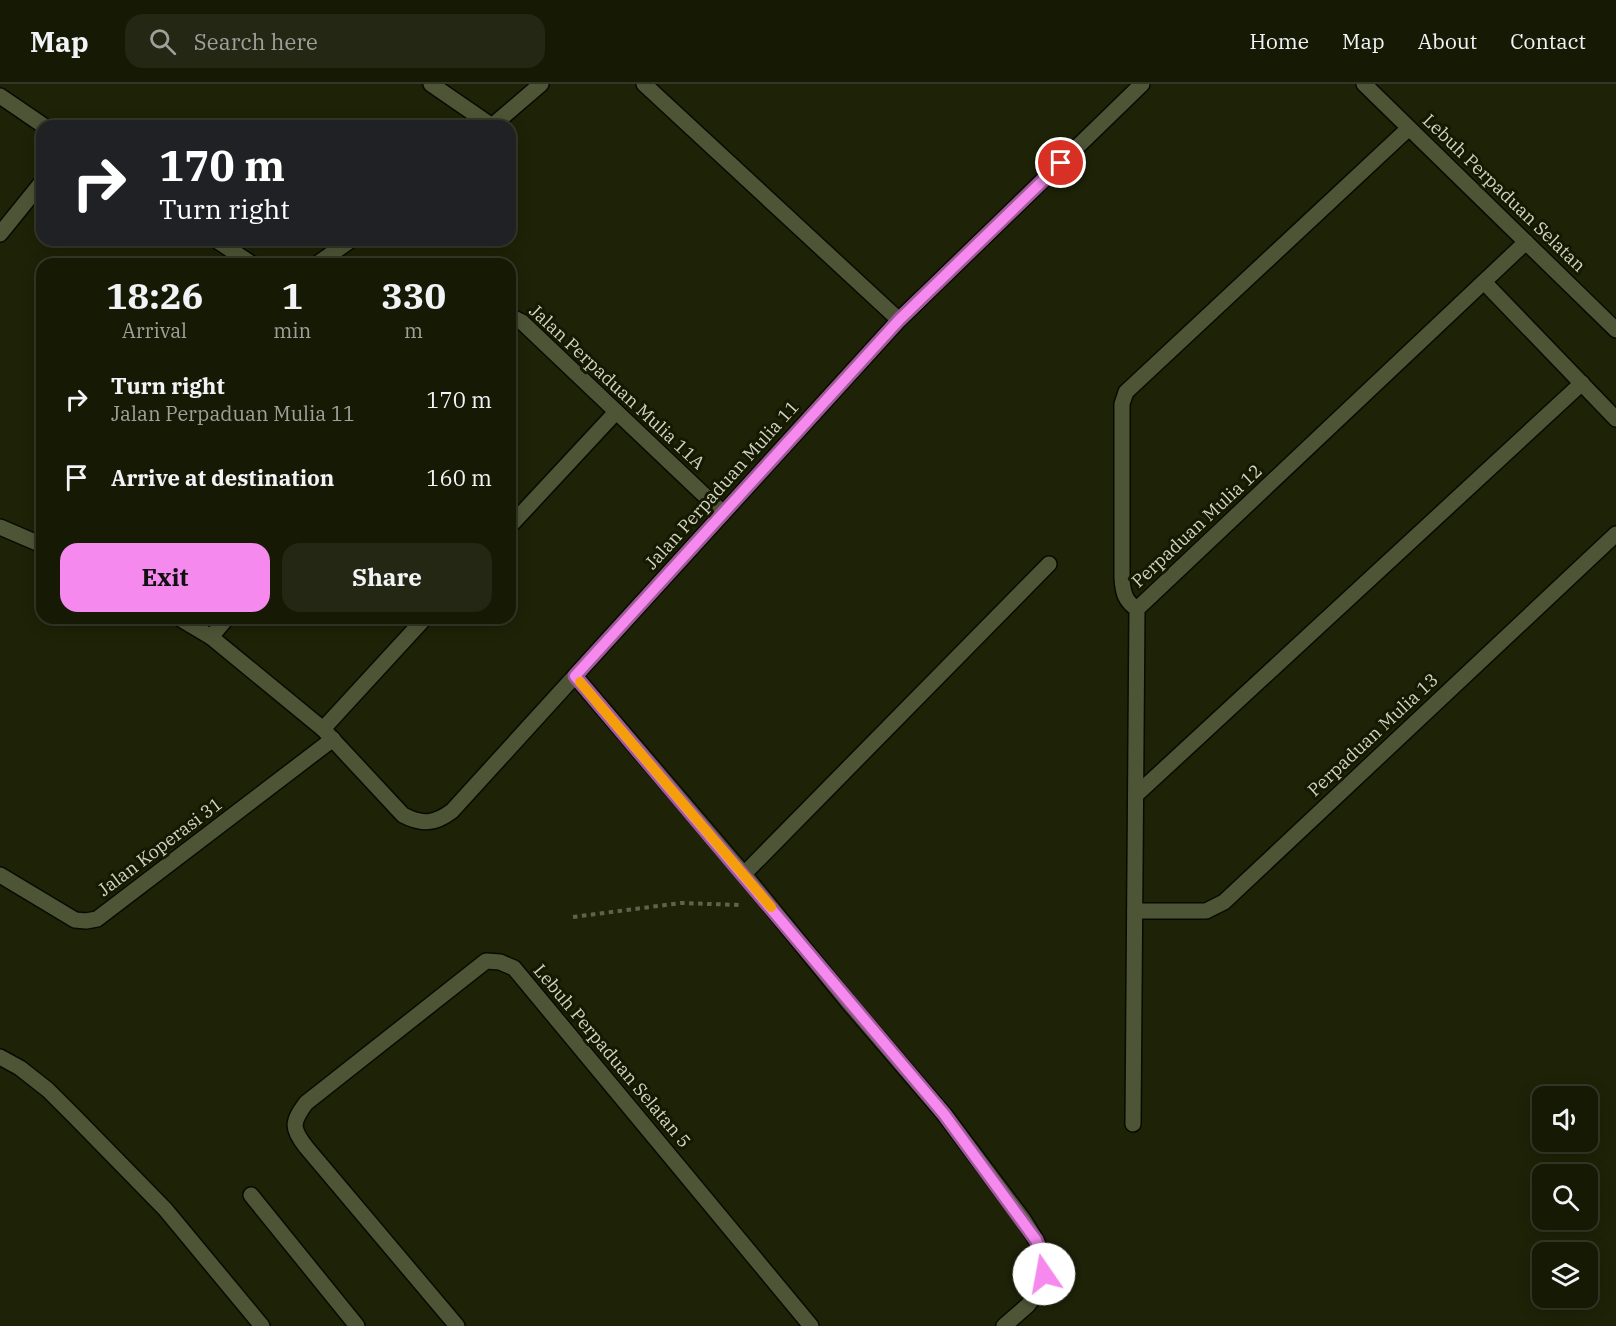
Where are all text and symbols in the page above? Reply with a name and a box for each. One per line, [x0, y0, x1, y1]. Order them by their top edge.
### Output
search box [125, 14, 545, 68]
text: Map [30, 23, 89, 60]
icon: search [146, 25, 179, 58]
text: Search here [194, 27, 318, 56]
text: Home [1249, 27, 1309, 55]
text: Map [1342, 27, 1385, 55]
text: About [1418, 27, 1477, 55]
text: Contact [1510, 27, 1586, 55]
street label: Lebuh Perpaduan Selatan [1418, 109, 1591, 277]
pin [1035, 137, 1086, 188]
text: 170 m [159, 138, 285, 193]
icon: right [60, 144, 138, 222]
icon: arrive [1044, 146, 1077, 179]
text: Turn right [159, 191, 290, 226]
text: 18:26 [106, 272, 203, 319]
text: 1 [281, 272, 303, 319]
text: 330 [381, 272, 446, 319]
street label: Jalan Perpaduan Mulia 11A [525, 299, 710, 475]
text: Arrival [122, 317, 187, 344]
text: min [273, 317, 311, 344]
text: m [404, 317, 423, 344]
text: Turn right [111, 371, 225, 400]
icon: right [60, 383, 93, 416]
text: 170 m [426, 385, 492, 414]
street label: Jalan Perpaduan Mulia 11 [640, 395, 804, 574]
text: Jalan Perpaduan Mulia 11 [111, 400, 355, 427]
street label: Perpaduan Mulia 12 [1126, 459, 1267, 592]
icon: arrive [60, 461, 93, 494]
text: Arrive at destination [111, 463, 334, 492]
text: 160 m [426, 463, 492, 492]
button: Exit [60, 543, 270, 612]
button: Share [282, 543, 492, 612]
street label: Perpaduan Mulia 13 [1302, 668, 1443, 801]
street label: Jalan Koperasi 31 [93, 792, 227, 901]
street label: Lebuh Perpaduan Selatan 5 [529, 959, 696, 1152]
map controls [1532, 1086, 1598, 1308]
button: sound [1532, 1086, 1598, 1152]
button: search [1532, 1164, 1598, 1230]
position arrow [1012, 1242, 1076, 1306]
button: layers [1532, 1242, 1598, 1308]

